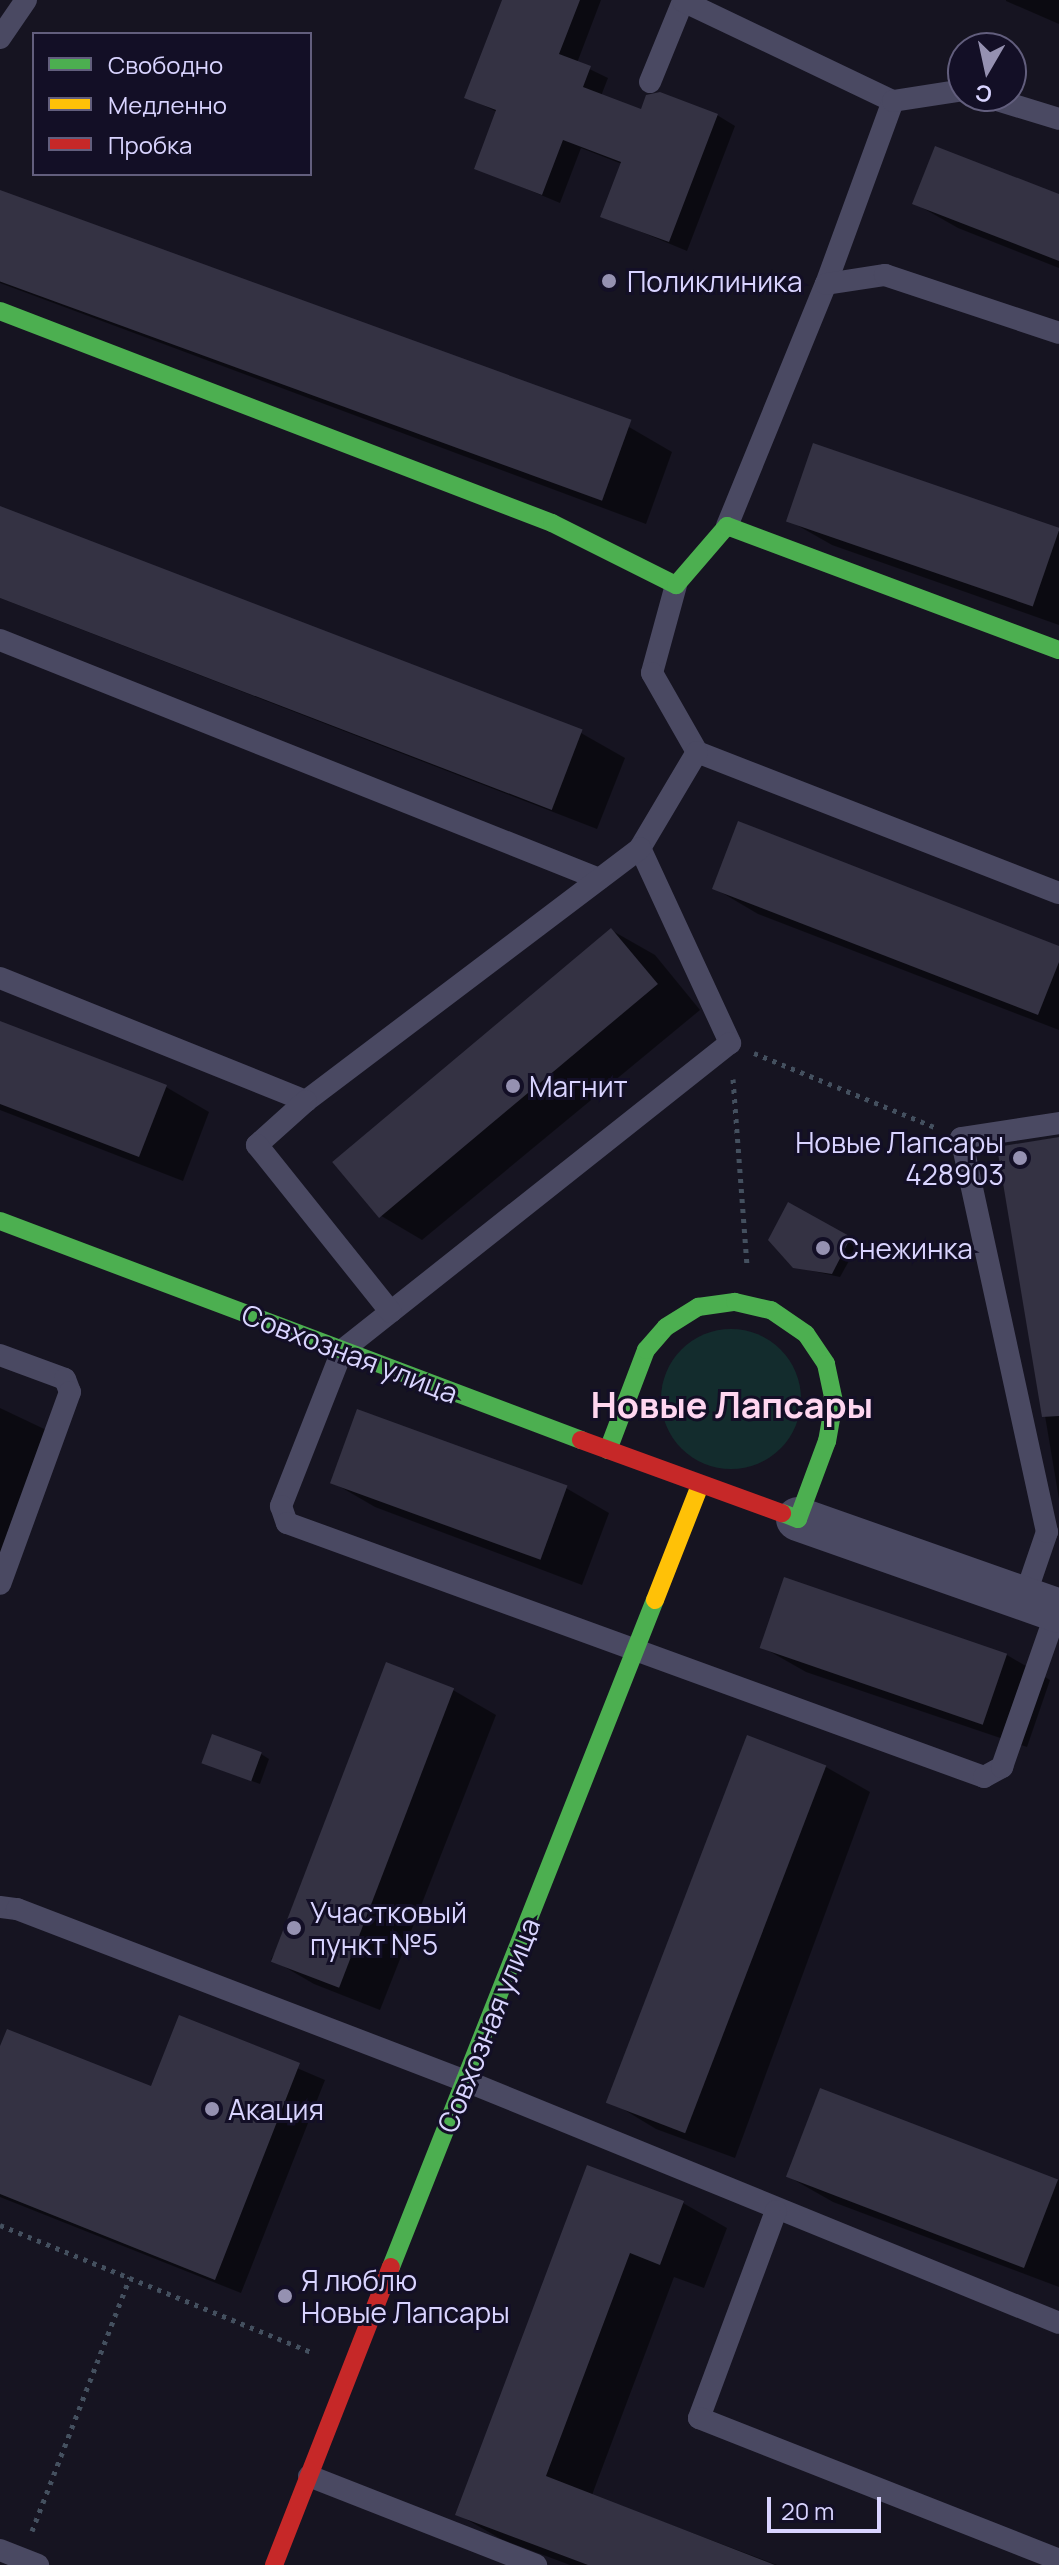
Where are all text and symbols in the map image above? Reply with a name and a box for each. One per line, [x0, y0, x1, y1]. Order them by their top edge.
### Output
legend [32, 32, 312, 176]
north arrow [947, 32, 1027, 112]
text: Свободно [108, 48, 223, 81]
text: С [973, 78, 994, 110]
text: Медленно [108, 88, 227, 121]
text: Пробка [108, 128, 192, 161]
place label: Поликлиника [627, 264, 803, 298]
marker: Поликлиника [598, 270, 620, 292]
place label: Магнит [529, 1069, 628, 1103]
marker: Магнит [504, 1077, 522, 1095]
place label: Новые Лапсары 428903 [795, 1125, 1004, 1191]
marker: Новые Лапсары 428903 [1011, 1149, 1029, 1167]
place label: Снежинка [839, 1231, 973, 1265]
marker: Снежинка [814, 1239, 832, 1257]
street label: Совхозная улица [237, 1296, 463, 1410]
district label: Новые Лапсары [591, 1383, 873, 1427]
place label: Участковый пункт №5 [310, 1895, 467, 1961]
street label: Совхозная улица [430, 1913, 546, 2137]
marker: Участковый пункт №5 [285, 1919, 303, 1937]
place label: Акация [228, 2092, 324, 2126]
marker: Акация [203, 2100, 221, 2118]
place label: Я люблю Новые Лапсары [301, 2263, 510, 2329]
marker: Я люблю Новые Лапсары [276, 2287, 294, 2305]
scale bar [771, 2481, 885, 2531]
text: 20 m [781, 2494, 834, 2527]

